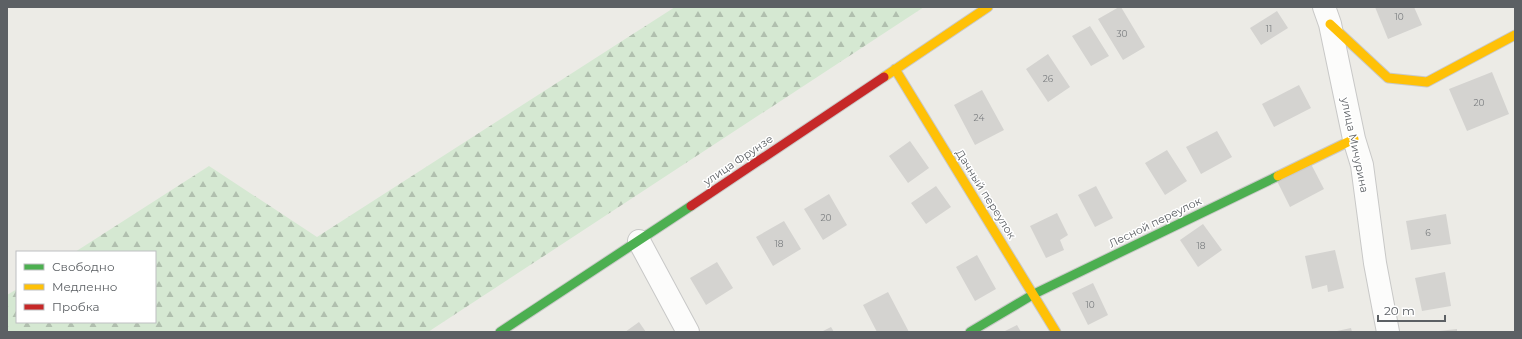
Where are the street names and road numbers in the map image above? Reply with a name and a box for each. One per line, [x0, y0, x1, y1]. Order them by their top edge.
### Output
street label: улица Мичурина [1338, 95, 1372, 194]
street label: улица Фрунзе [700, 131, 776, 189]
street label: Дачный переулок [953, 147, 1020, 242]
street label: Лесной переулок [1106, 193, 1204, 250]

